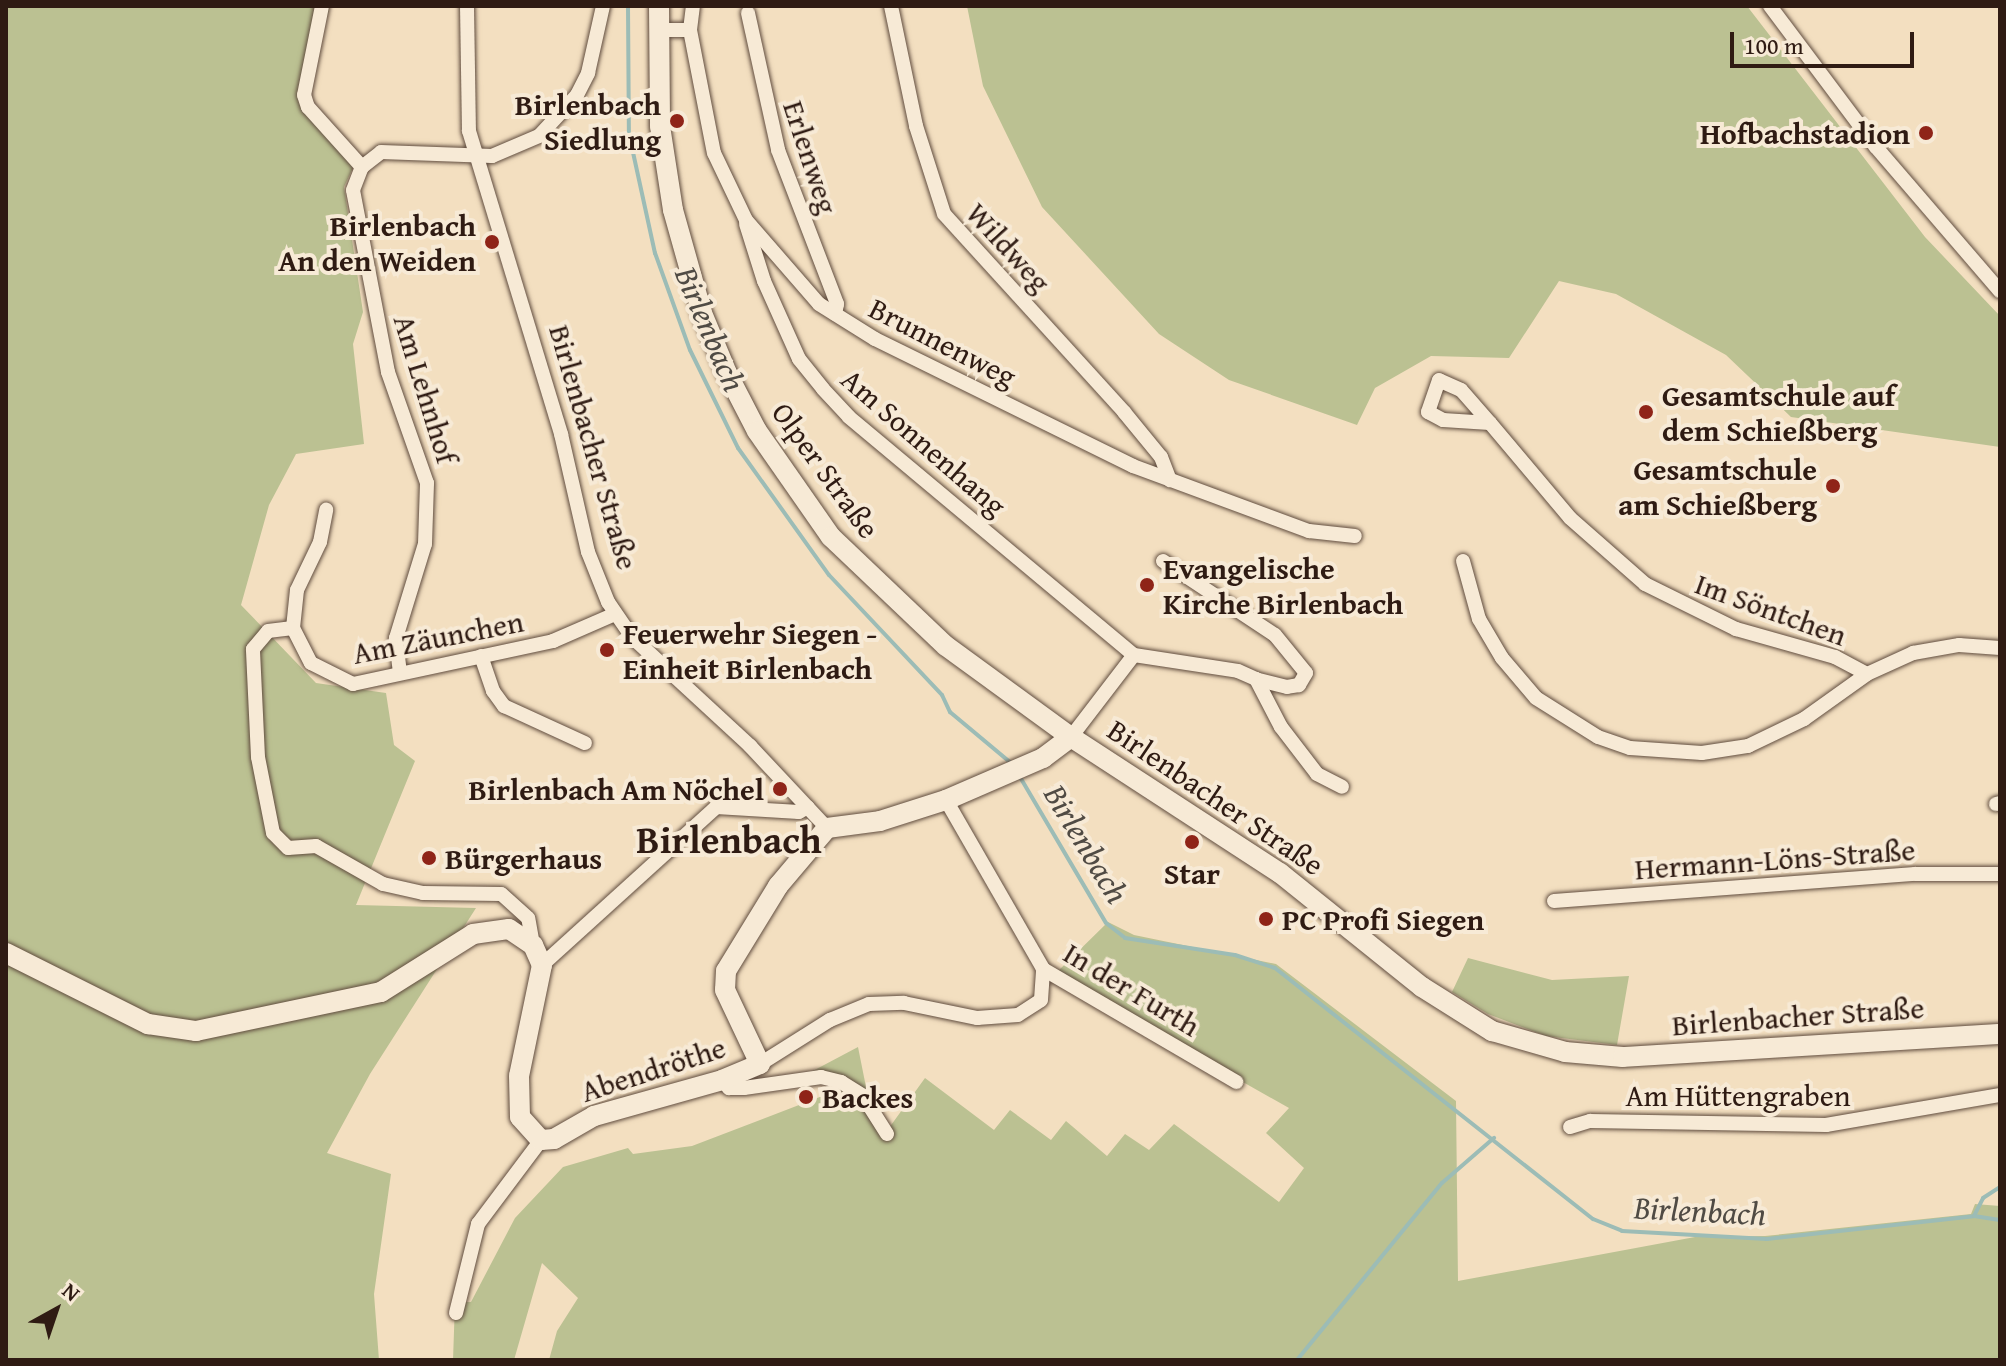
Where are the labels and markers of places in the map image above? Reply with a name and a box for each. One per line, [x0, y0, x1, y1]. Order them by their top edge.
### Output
place label: Birlenbach Siedlung [515, 86, 661, 156]
marker: Birlenbach Siedlung [668, 112, 686, 130]
place label: Hofbachstadion [1700, 115, 1910, 151]
marker: Hofbachstadion [1917, 124, 1935, 142]
place label: Birlenbach An den Weiden [278, 207, 476, 278]
marker: Birlenbach An den Weiden [483, 233, 501, 251]
place label: Gesamtschule auf dem Schießberg [1662, 377, 1895, 448]
marker: Gesamtschule auf dem Schießberg [1637, 403, 1655, 421]
place label: Gesamtschule am Schießberg [1618, 451, 1817, 522]
marker: Gesamtschule am Schießberg [1824, 477, 1842, 495]
place label: Evangelische Kirche Birlenbach [1163, 550, 1403, 620]
marker: Evangelische Kirche Birlenbach [1138, 576, 1156, 594]
place label: Feuerwehr Siegen - Einheit Birlenbach [623, 615, 877, 686]
marker: Feuerwehr Siegen - Einheit Birlenbach [598, 641, 616, 659]
place label: Birlenbach Am Nöchel [468, 771, 764, 807]
marker: Birlenbach Am Nöchel [771, 780, 789, 798]
marker: Star [1183, 833, 1201, 851]
place label: Bürgerhaus [445, 840, 602, 876]
marker: Bürgerhaus [420, 849, 438, 867]
place label: Star [1164, 855, 1220, 891]
place label: PC Profi Siegen [1282, 901, 1484, 937]
marker: PC Profi Siegen [1257, 910, 1275, 928]
place label: Backes [822, 1079, 913, 1115]
marker: Backes [797, 1088, 815, 1106]

